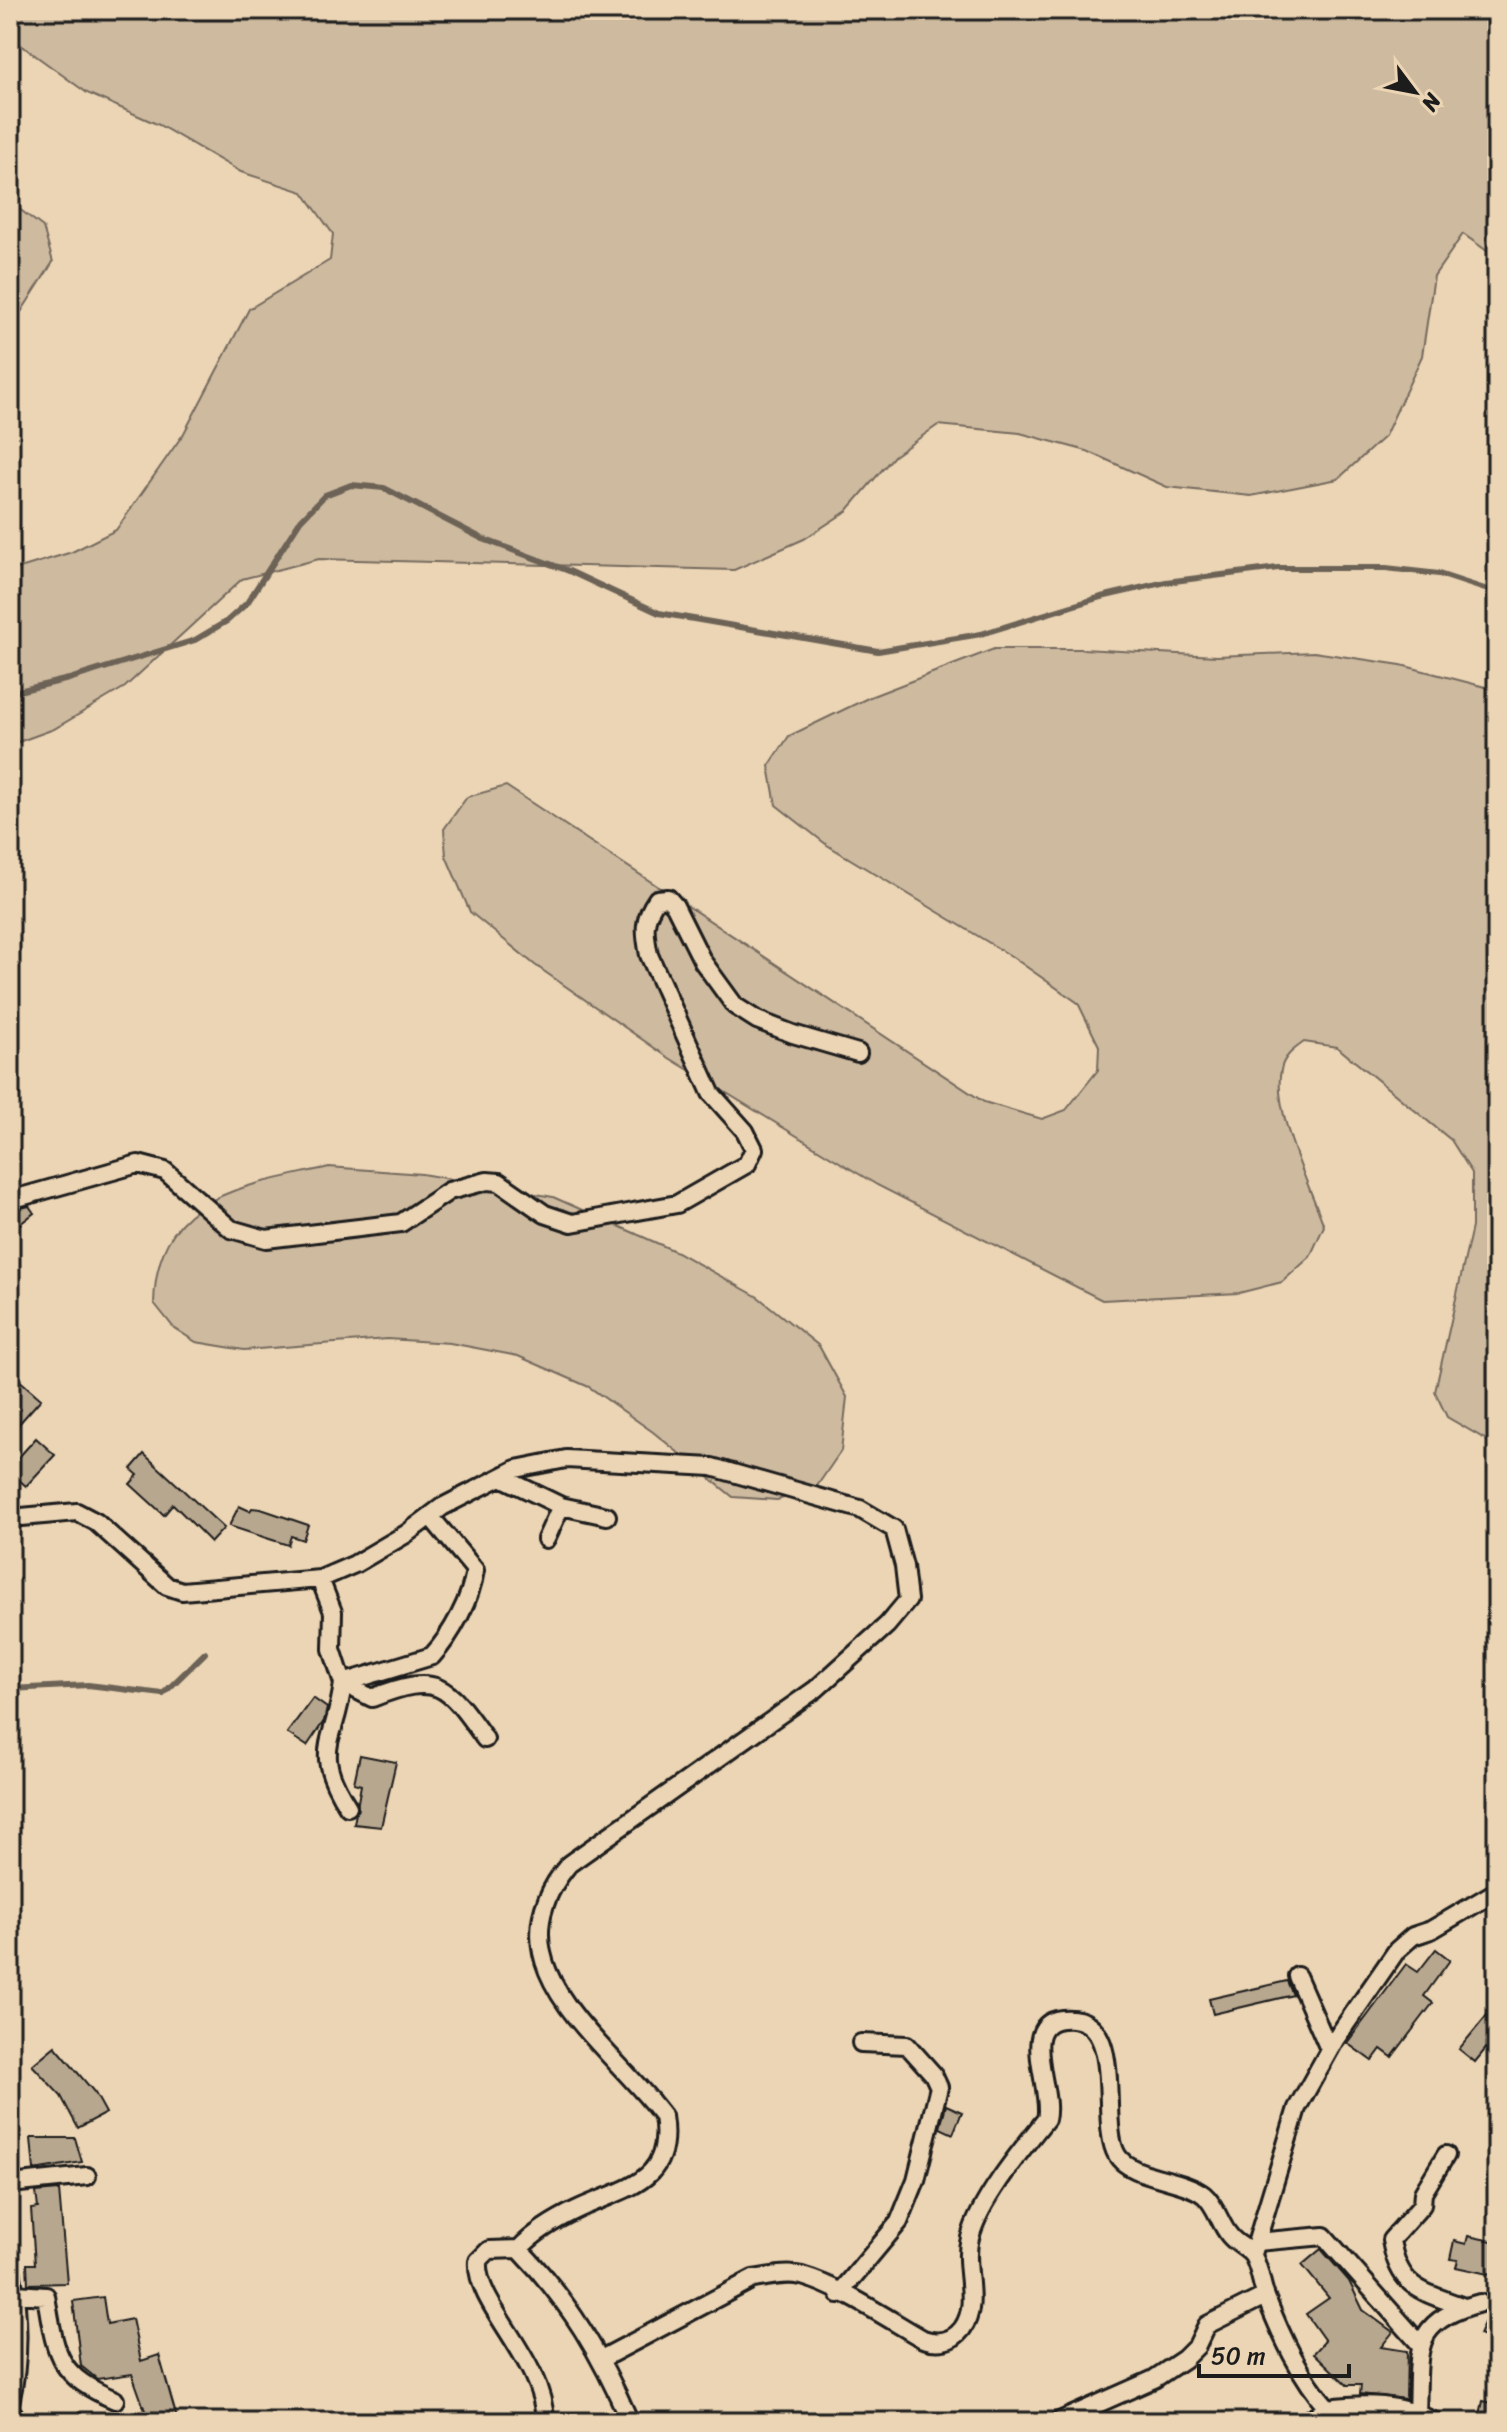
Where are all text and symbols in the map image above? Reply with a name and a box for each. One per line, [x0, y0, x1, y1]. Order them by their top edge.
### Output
north arrow [1375, 52, 1455, 132]
text: N [1411, 85, 1453, 120]
scale bar [1199, 2328, 1349, 2378]
text: 50 m [1211, 2335, 1266, 2377]

